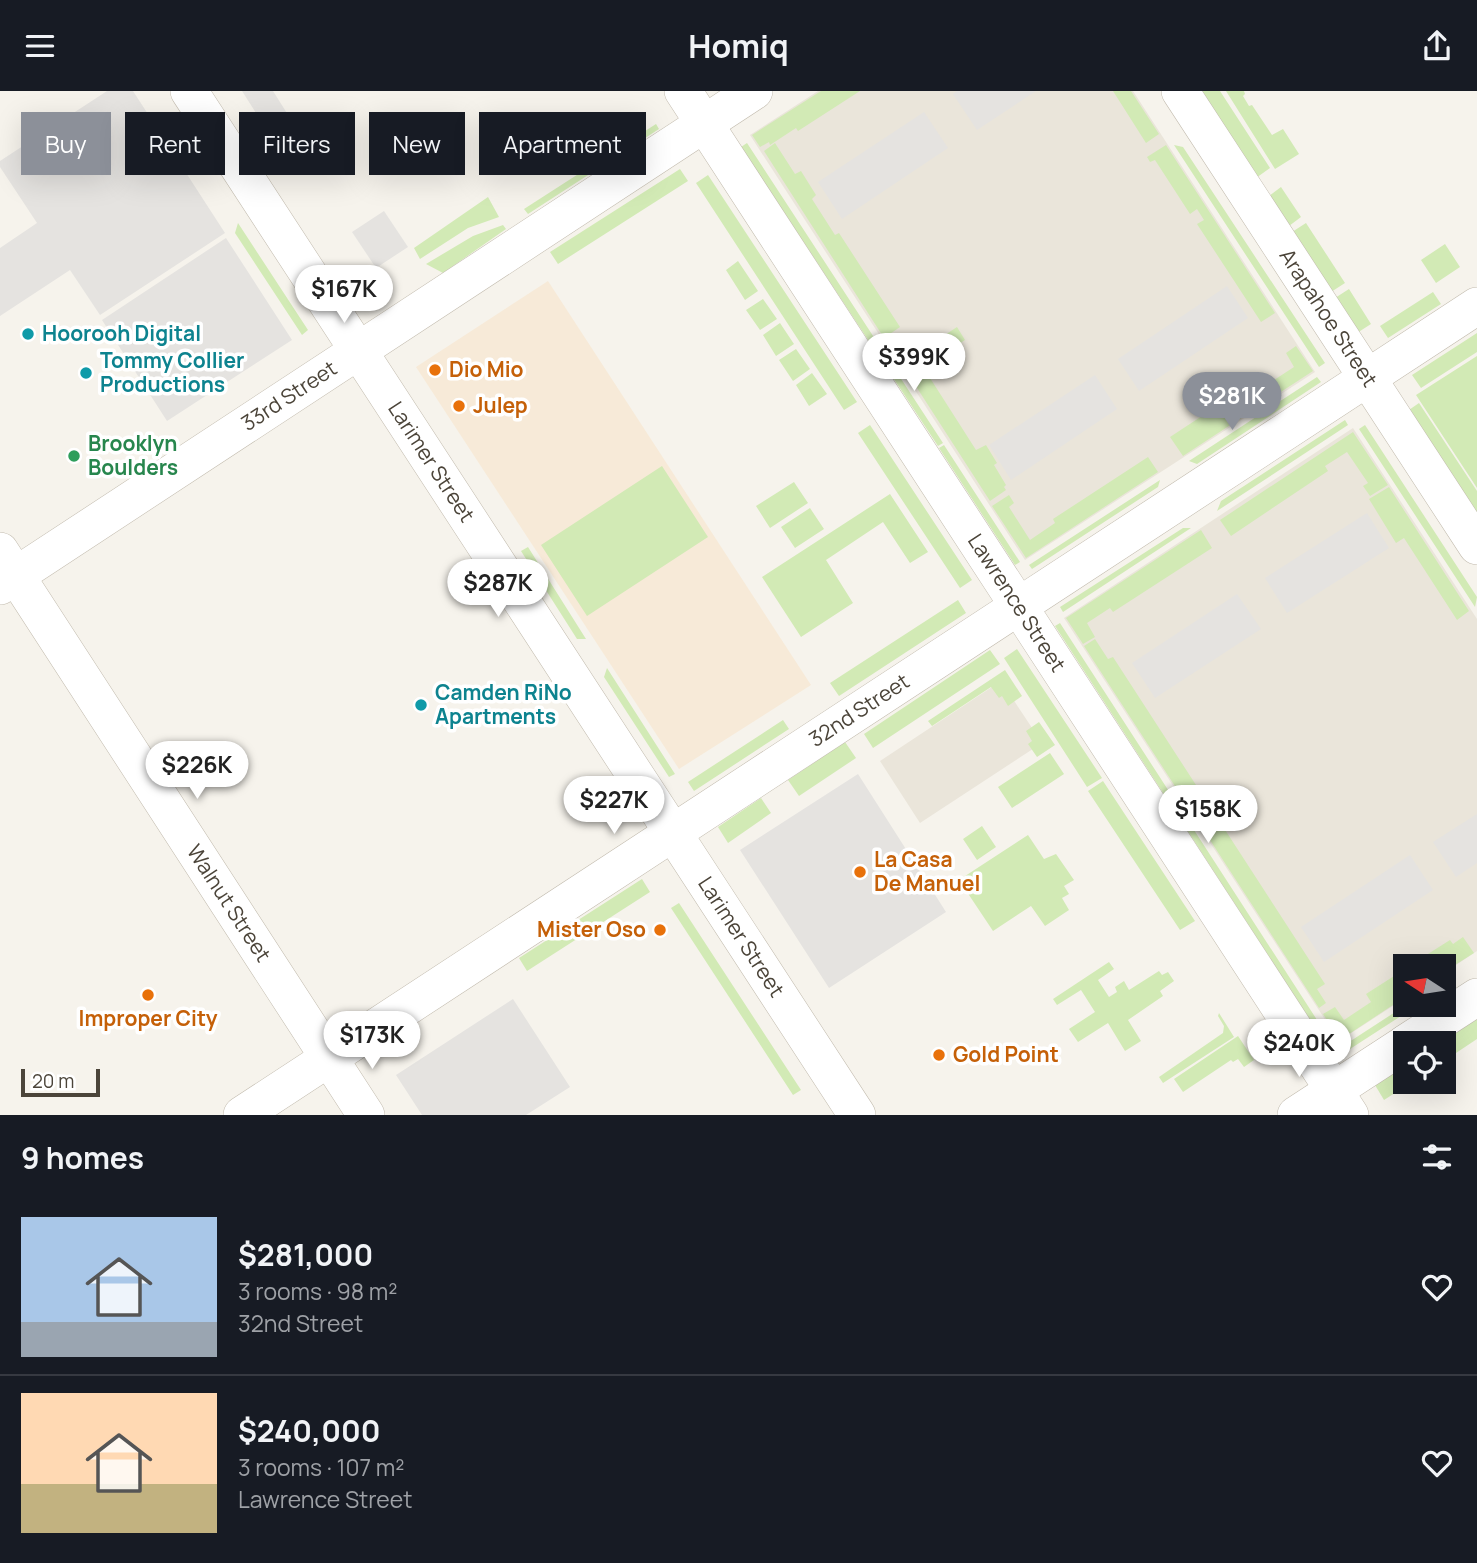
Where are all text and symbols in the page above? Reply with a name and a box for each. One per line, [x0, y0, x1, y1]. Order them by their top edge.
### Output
text: Homiq [688, 24, 789, 68]
icon: menu [21, 27, 59, 65]
icon: share [1418, 27, 1456, 65]
chip: Buy [21, 112, 111, 175]
chip: Rent [125, 112, 225, 175]
chip: Filters [239, 112, 355, 175]
chip: New [369, 112, 465, 175]
chip: Apartment [479, 112, 646, 175]
street label: Arapahoe Street [1274, 243, 1384, 392]
pin: $167K [295, 265, 393, 325]
text: $167K [311, 272, 377, 304]
place label: Hoorooh Digital [42, 319, 201, 347]
marker: Hoorooh Digital [20, 326, 36, 342]
pin: $399K [865, 334, 963, 393]
text: $399K [878, 340, 950, 372]
place label: Tommy Collier Productions [100, 346, 245, 398]
street label: 33rd Street [235, 354, 342, 437]
place label: Dio Mio [449, 355, 524, 383]
marker: Dio Mio [427, 362, 443, 378]
marker: Tommy Collier Productions [78, 365, 94, 381]
pin: $281K [1183, 373, 1281, 432]
text: $281K [1198, 379, 1266, 411]
place label: Julep [473, 391, 528, 419]
street label: Larimer Street [382, 396, 481, 527]
marker: Julep [451, 398, 467, 414]
place label: Brooklyn Boulders [88, 429, 178, 481]
marker: Brooklyn Boulders [66, 448, 82, 464]
street label: Lawrence Street [962, 528, 1073, 677]
pin: $287K [449, 559, 547, 619]
text: $287K [463, 566, 533, 598]
street label: 32nd Street [803, 667, 914, 753]
place label: Camden RiNo Apartments [435, 678, 572, 730]
marker: Camden RiNo Apartments [413, 697, 429, 713]
pin: $226K [148, 741, 246, 801]
text: $226K [161, 748, 233, 780]
pin: $227K [565, 777, 663, 836]
text: $227K [580, 783, 649, 815]
pin: $158K [1159, 785, 1257, 845]
text: $158K [1175, 792, 1241, 824]
street label: Walnut Street [181, 839, 278, 967]
place label: La Casa De Manuel [874, 845, 980, 897]
marker: La Casa De Manuel [852, 864, 868, 880]
street label: Larimer Street [692, 871, 791, 1002]
place label: Mister Oso [537, 915, 646, 943]
marker: Mister Oso [652, 922, 668, 938]
north arrow [1393, 954, 1456, 1017]
map controls [1393, 954, 1456, 1094]
marker: Improper City [140, 987, 156, 1003]
place label: Improper City [79, 1004, 218, 1032]
pin: $173K [323, 1011, 421, 1071]
text: $173K [339, 1018, 405, 1050]
pin: $240K [1250, 1019, 1348, 1079]
text: $240K [1263, 1026, 1335, 1058]
button: locate [1393, 1031, 1456, 1094]
place label: Gold Point [953, 1040, 1059, 1068]
marker: Gold Point [931, 1047, 947, 1063]
scale bar [21, 1066, 100, 1098]
text: 20 m [32, 1068, 74, 1094]
text: 9 homes [21, 1137, 144, 1178]
icon: filters [1418, 1138, 1456, 1176]
text: $281,000 [238, 1234, 373, 1275]
icon: home [77, 1245, 161, 1329]
icon: heart [1418, 1268, 1456, 1306]
text: 3 rooms · 98 m² [238, 1275, 398, 1307]
text: 32nd Street [238, 1307, 363, 1339]
text: $240,000 [238, 1410, 380, 1451]
icon: home [77, 1421, 161, 1505]
icon: heart [1418, 1444, 1456, 1482]
text: 3 rooms · 107 m² [238, 1451, 404, 1483]
text: Lawrence Street [238, 1483, 412, 1515]

